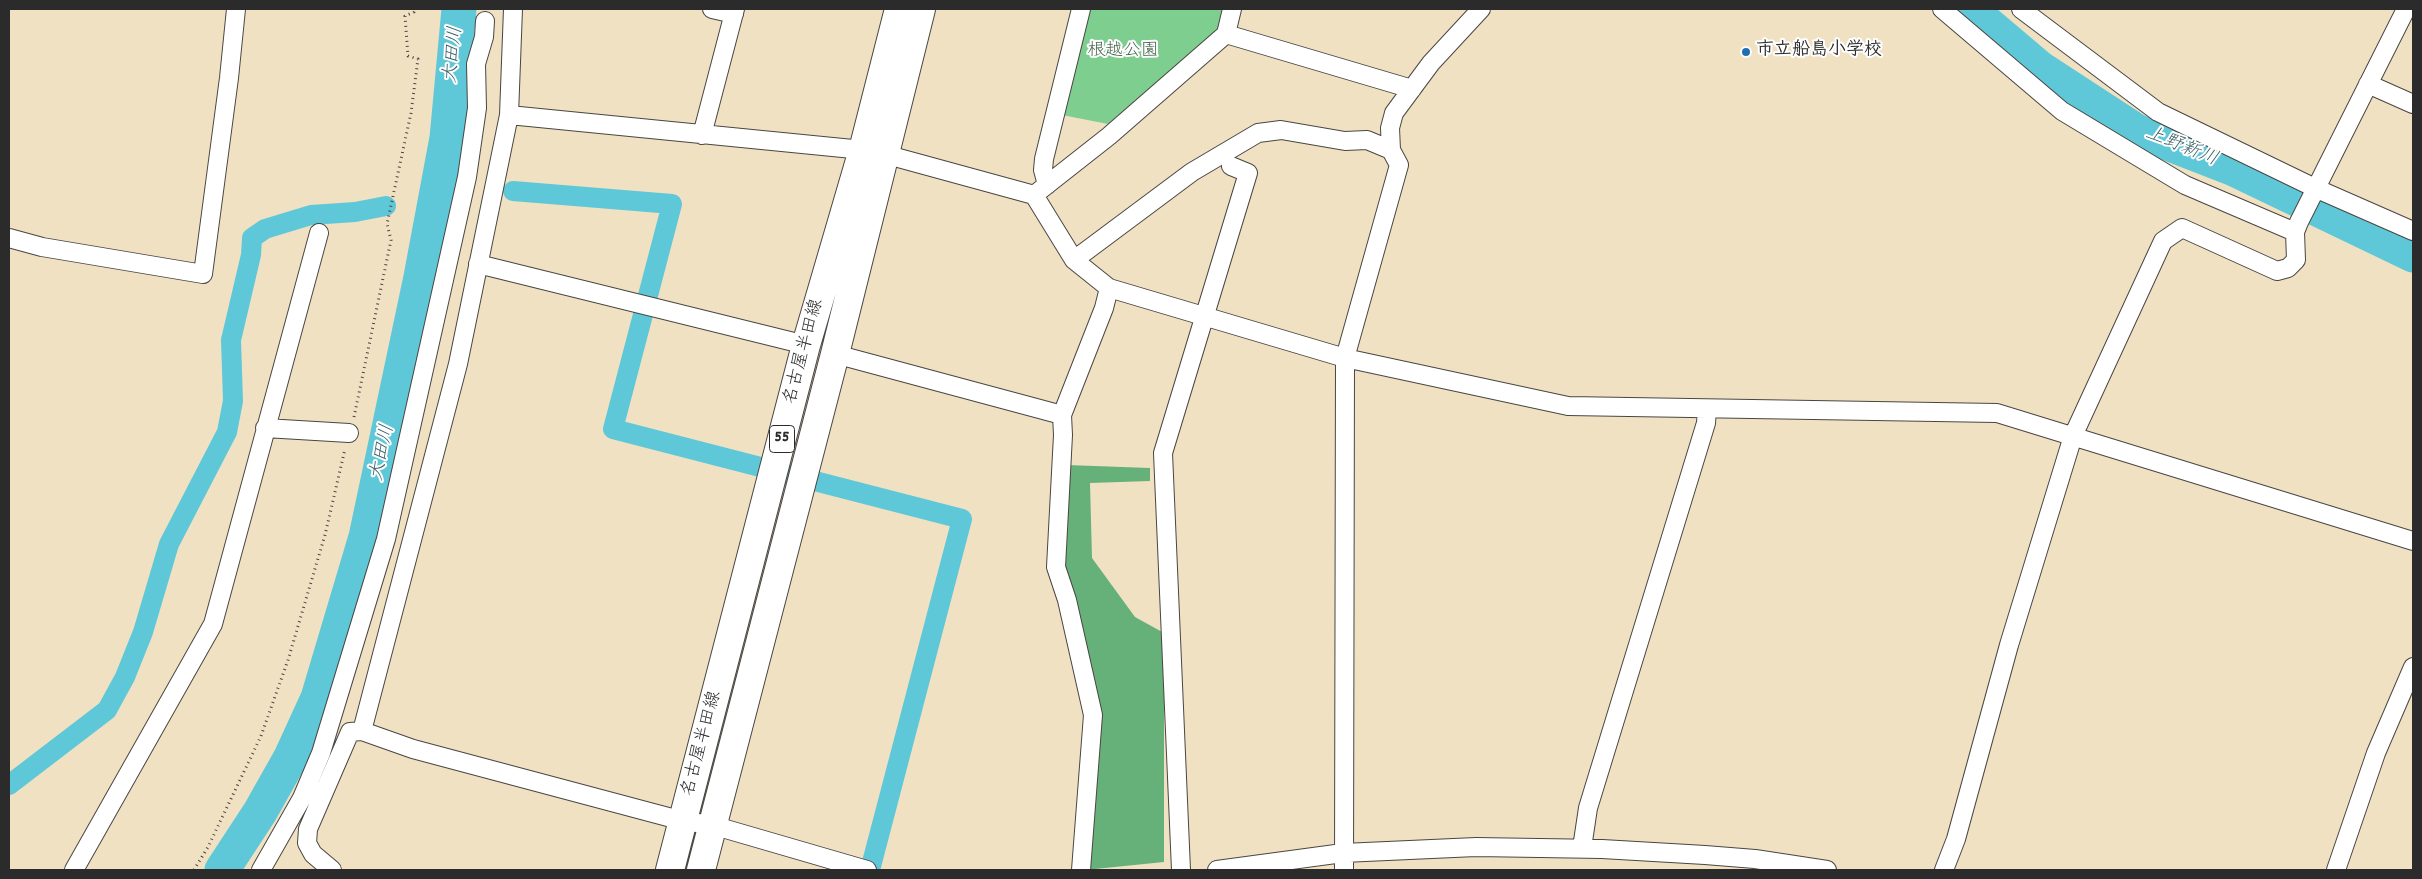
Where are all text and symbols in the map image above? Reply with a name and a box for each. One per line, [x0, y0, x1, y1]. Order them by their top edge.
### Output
water label: 大田川 [441, 25, 469, 85]
place label: 市立船島小学校 [1756, 41, 1882, 63]
park label: 根越公園 [1087, 42, 1159, 64]
marker: 市立船島小学校 [1740, 46, 1752, 58]
water label: 上野新川 [2141, 123, 2221, 173]
street label: 名古屋半田線 [781, 297, 829, 407]
water label: 大田川 [367, 423, 401, 483]
road number: 55 [770, 426, 794, 452]
street label: 名古屋半田線 [679, 689, 727, 799]

